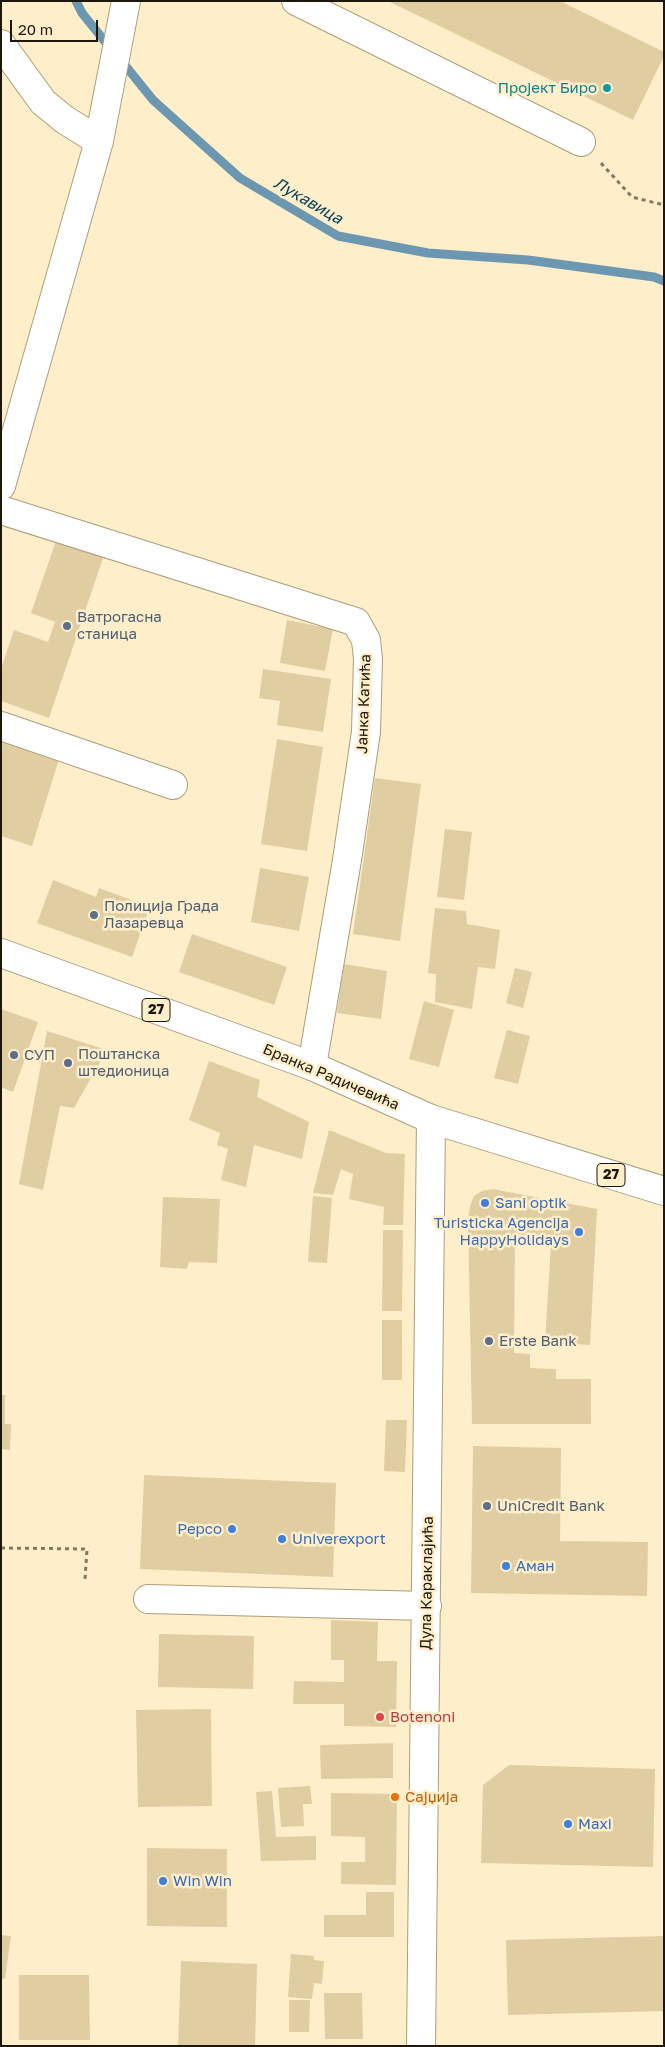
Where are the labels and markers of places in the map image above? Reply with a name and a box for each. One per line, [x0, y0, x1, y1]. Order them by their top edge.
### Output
place label: Пројект Биро [498, 79, 597, 97]
marker: Пројект Биро [601, 82, 613, 94]
place label: Ватрогасна станица [77, 608, 162, 643]
marker: Ватрогасна станица [61, 620, 73, 632]
place label: Полиција Града Лазаревца [104, 897, 219, 932]
marker: Полиција Града Лазаревца [88, 909, 100, 921]
place label: Поштанска штедионица [78, 1045, 169, 1080]
place label: СУП [24, 1046, 55, 1064]
marker: СУП [8, 1049, 20, 1061]
marker: Поштанска штедионица [62, 1057, 74, 1069]
place label: Sani optik [495, 1194, 567, 1212]
marker: Sani optik [479, 1197, 491, 1209]
place label: Turisticka Agencija HappyHolidays [434, 1214, 569, 1249]
marker: Turisticka Agencija HappyHolidays [573, 1226, 585, 1238]
place label: Erste Bank [499, 1332, 577, 1350]
marker: Erste Bank [483, 1335, 495, 1347]
place label: UniCredit Bank [497, 1497, 605, 1515]
marker: UniCredit Bank [481, 1500, 493, 1512]
place label: Pepco [177, 1520, 222, 1538]
marker: Pepco [226, 1523, 238, 1535]
place label: Univerexport [292, 1530, 386, 1548]
marker: Univerexport [276, 1533, 288, 1545]
place label: Аман [516, 1557, 554, 1575]
marker: Аман [500, 1560, 512, 1572]
place label: Botenoni [390, 1708, 455, 1726]
marker: Botenoni [374, 1711, 386, 1723]
place label: Сајџија [405, 1788, 458, 1806]
marker: Сајџија [389, 1791, 401, 1803]
place label: Maxi [578, 1815, 612, 1833]
marker: Maxi [562, 1818, 574, 1830]
place label: Win Win [173, 1872, 232, 1890]
marker: Win Win [157, 1875, 169, 1887]

